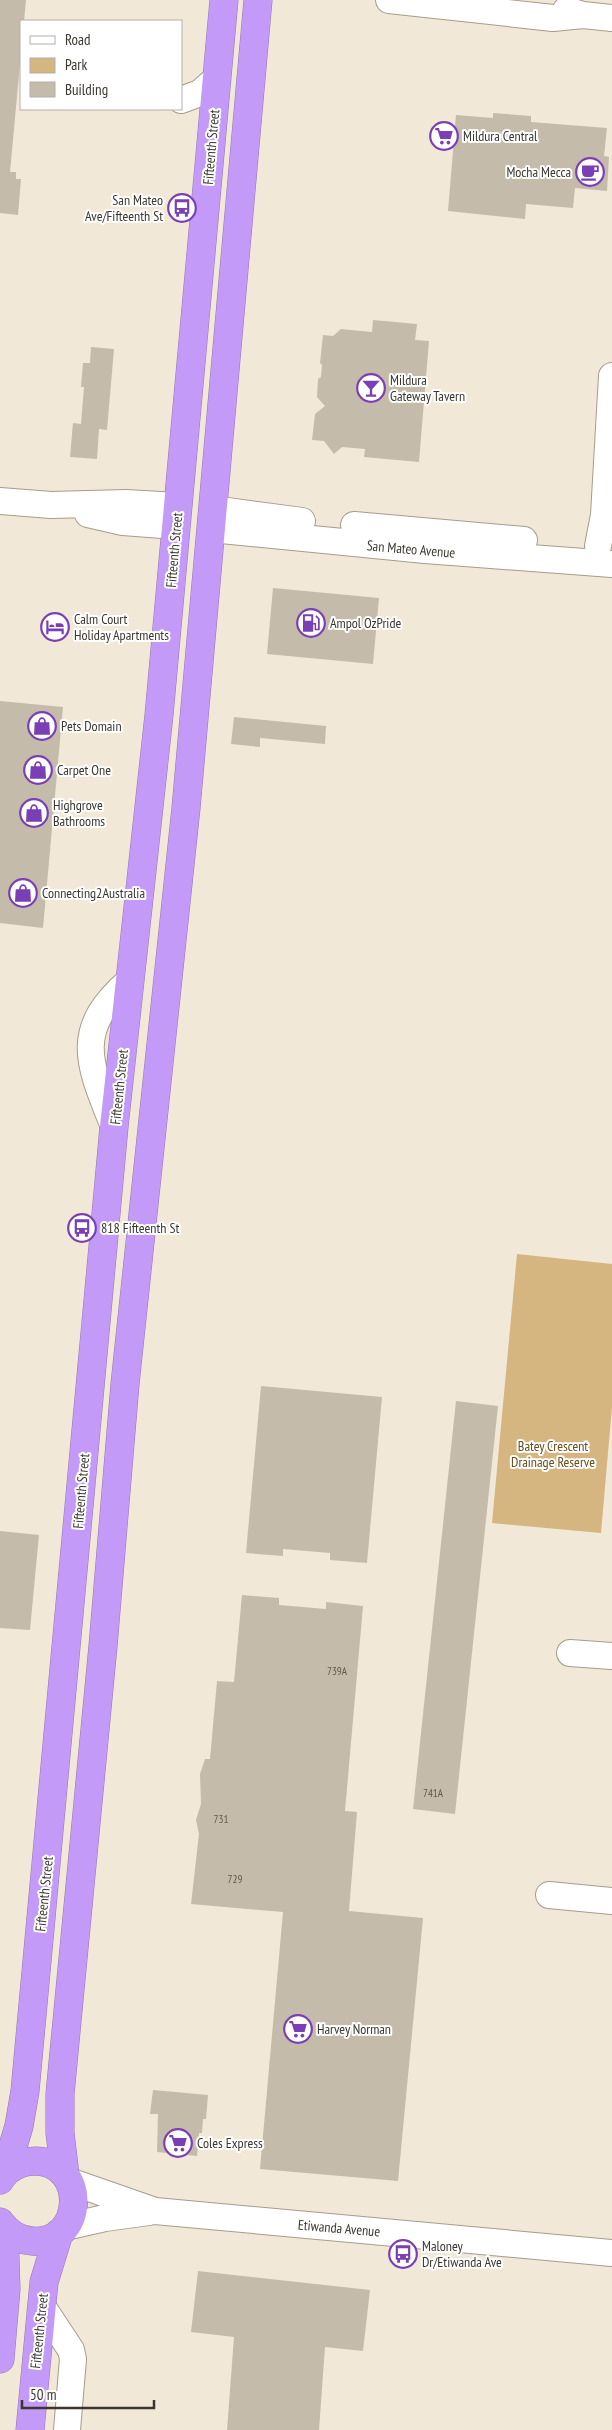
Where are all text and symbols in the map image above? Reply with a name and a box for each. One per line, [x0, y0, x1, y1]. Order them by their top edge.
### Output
legend [20, 20, 182, 110]
text: Road [65, 30, 91, 49]
text: Park [65, 55, 87, 74]
text: Building [65, 80, 108, 99]
street label: Fifteenth Street [199, 108, 223, 185]
supermarket icon: Mildura Central [429, 121, 459, 151]
place label: Mildura Central [463, 127, 538, 145]
cafe icon: Mocha Mecca [575, 157, 605, 187]
place label: Mocha Mecca [506, 163, 571, 181]
place label: San Mateo Ave/Fifteenth St [85, 191, 163, 225]
bus stop icon: San Mateo Ave/Fifteenth St [167, 193, 197, 223]
place label: Mildura Gateway Tavern [390, 371, 465, 405]
bar icon: Mildura Gateway Tavern [356, 373, 386, 403]
street label: Fifteenth Street [162, 511, 186, 588]
street label: San Mateo Avenue [366, 536, 456, 562]
fuel station icon: Ampol OzPride [296, 608, 326, 638]
place label: Calm Court Holiday Apartments [74, 610, 169, 644]
hotel icon: Calm Court Holiday Apartments [40, 612, 70, 642]
place label: Ampol OzPride [330, 614, 401, 632]
shop icon: Pets Domain [27, 711, 57, 741]
place label: Pets Domain [61, 717, 122, 735]
shop icon: Carpet One [23, 755, 53, 785]
place label: Carpet One [57, 761, 111, 779]
place label: Highgrove Bathrooms [53, 796, 105, 830]
shop icon: Highgrove Bathrooms [19, 798, 49, 828]
shop icon: Connecting2Australia [8, 878, 38, 908]
place label: Connecting2Australia [42, 884, 145, 902]
street label: Fifteenth Street [106, 1048, 132, 1126]
bus stop icon: 818 Fifteenth St [67, 1213, 97, 1243]
place label: 818 Fifteenth St [101, 1219, 179, 1237]
park label: Batey Crescent Drainage Reserve [511, 1437, 595, 1471]
street label: Fifteenth Street [69, 1452, 93, 1529]
house number: 739A [327, 1664, 348, 1678]
house number: 741A [423, 1786, 444, 1800]
house number: 731 [214, 1812, 228, 1826]
street label: Fifteenth Street [31, 1855, 57, 1933]
house number: 729 [228, 1872, 242, 1886]
supermarket icon: Harvey Norman [283, 2014, 313, 2044]
place label: Harvey Norman [317, 2020, 391, 2038]
supermarket icon: Coles Express [163, 2128, 193, 2158]
place label: Coles Express [197, 2134, 263, 2152]
street label: Etiwanda Avenue [297, 2215, 381, 2241]
place label: Maloney Dr/Etiwanda Ave [422, 2237, 502, 2271]
bus stop icon: Maloney Dr/Etiwanda Ave [388, 2239, 418, 2269]
street label: Fifteenth Street [26, 2292, 52, 2370]
scale bar [22, 2378, 155, 2410]
text: 50 m [30, 2385, 56, 2404]

